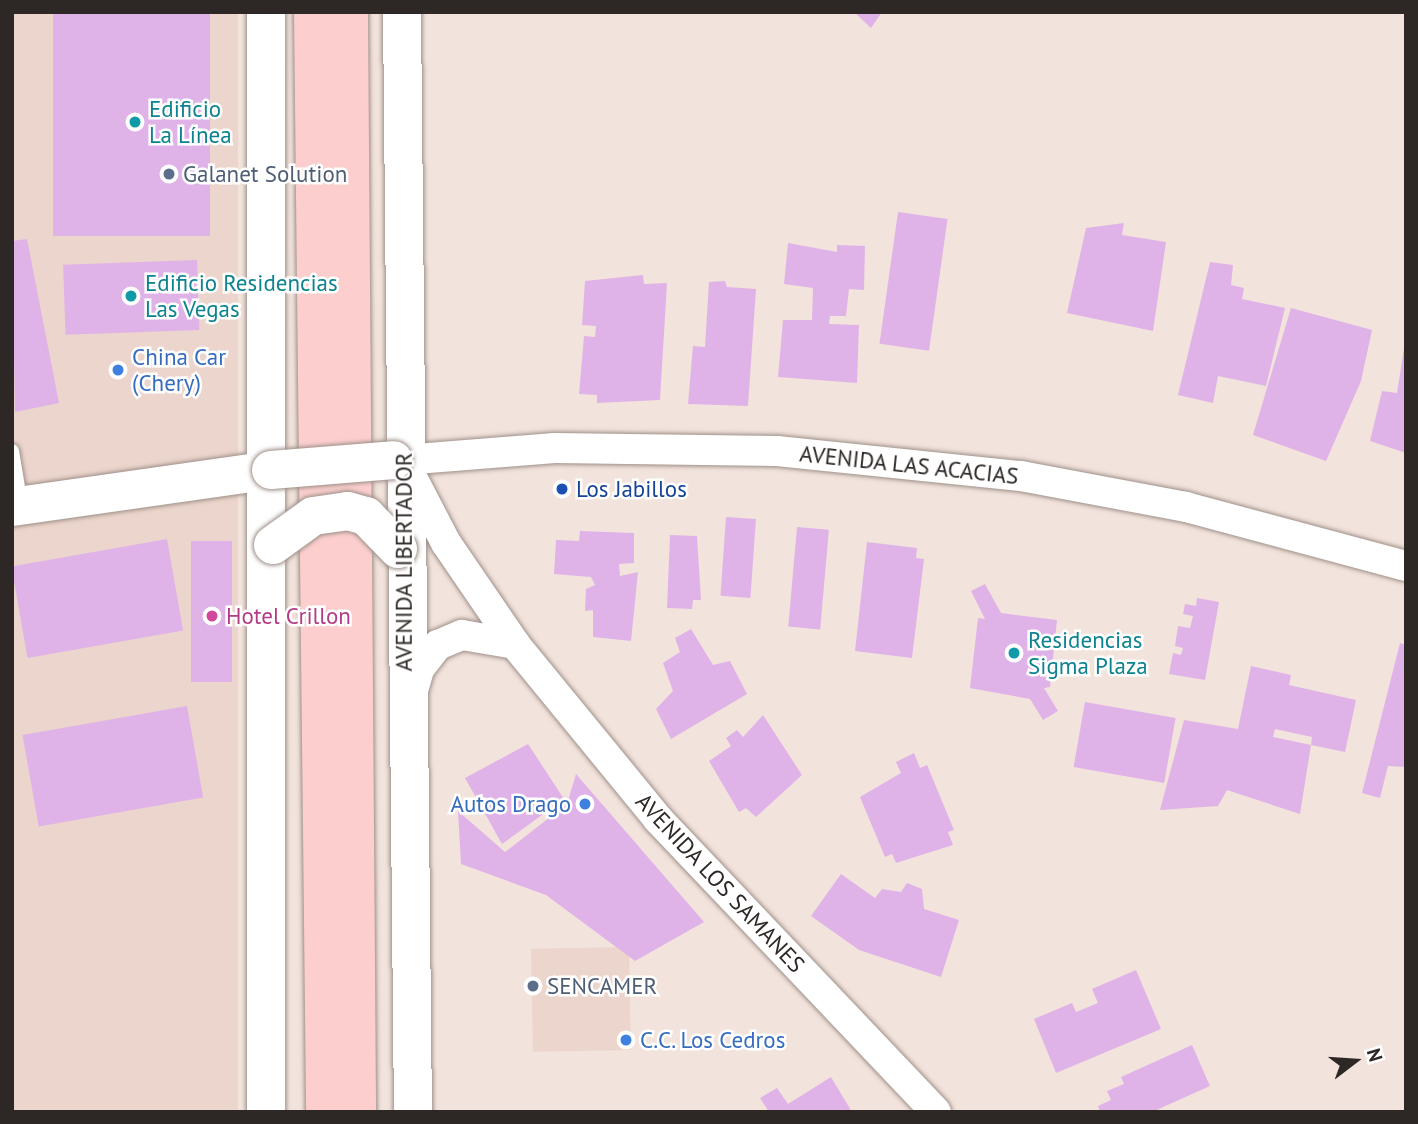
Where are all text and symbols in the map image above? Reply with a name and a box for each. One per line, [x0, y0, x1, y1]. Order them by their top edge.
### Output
place label: Edificio La Línea [149, 95, 232, 149]
marker: Edificio La Línea [127, 114, 143, 130]
place label: Galanet Solution [183, 160, 347, 188]
marker: Galanet Solution [161, 166, 177, 182]
place label: Edificio Residencias Las Vegas [145, 269, 338, 323]
marker: Edificio Residencias Las Vegas [123, 288, 139, 304]
place label: China Car (Chery) [132, 343, 226, 397]
marker: China Car (Chery) [110, 362, 126, 378]
street label: AVENIDA LAS ACACIAS [797, 440, 1021, 490]
street label: AVENIDA LIBERTADOR [390, 452, 418, 672]
place label: Los Jabillos [576, 475, 687, 503]
marker: Los Jabillos [554, 481, 570, 497]
place label: Hotel Crillon [226, 602, 351, 630]
marker: Hotel Crillon [204, 608, 220, 624]
place label: Residencias Sigma Plaza [1028, 626, 1148, 680]
marker: Residencias Sigma Plaza [1006, 645, 1022, 661]
street label: AVENIDA LOS SAMANES [629, 787, 811, 979]
place label: Autos Drago [451, 790, 571, 818]
marker: Autos Drago [577, 796, 593, 812]
place label: SENCAMER [547, 972, 657, 1000]
marker: SENCAMER [525, 978, 541, 994]
place label: C.C. Los Cedros [640, 1026, 787, 1054]
north arrow [1320, 1026, 1390, 1096]
marker: C.C. Los Cedros [618, 1032, 634, 1048]
text: N [1362, 1045, 1388, 1064]

